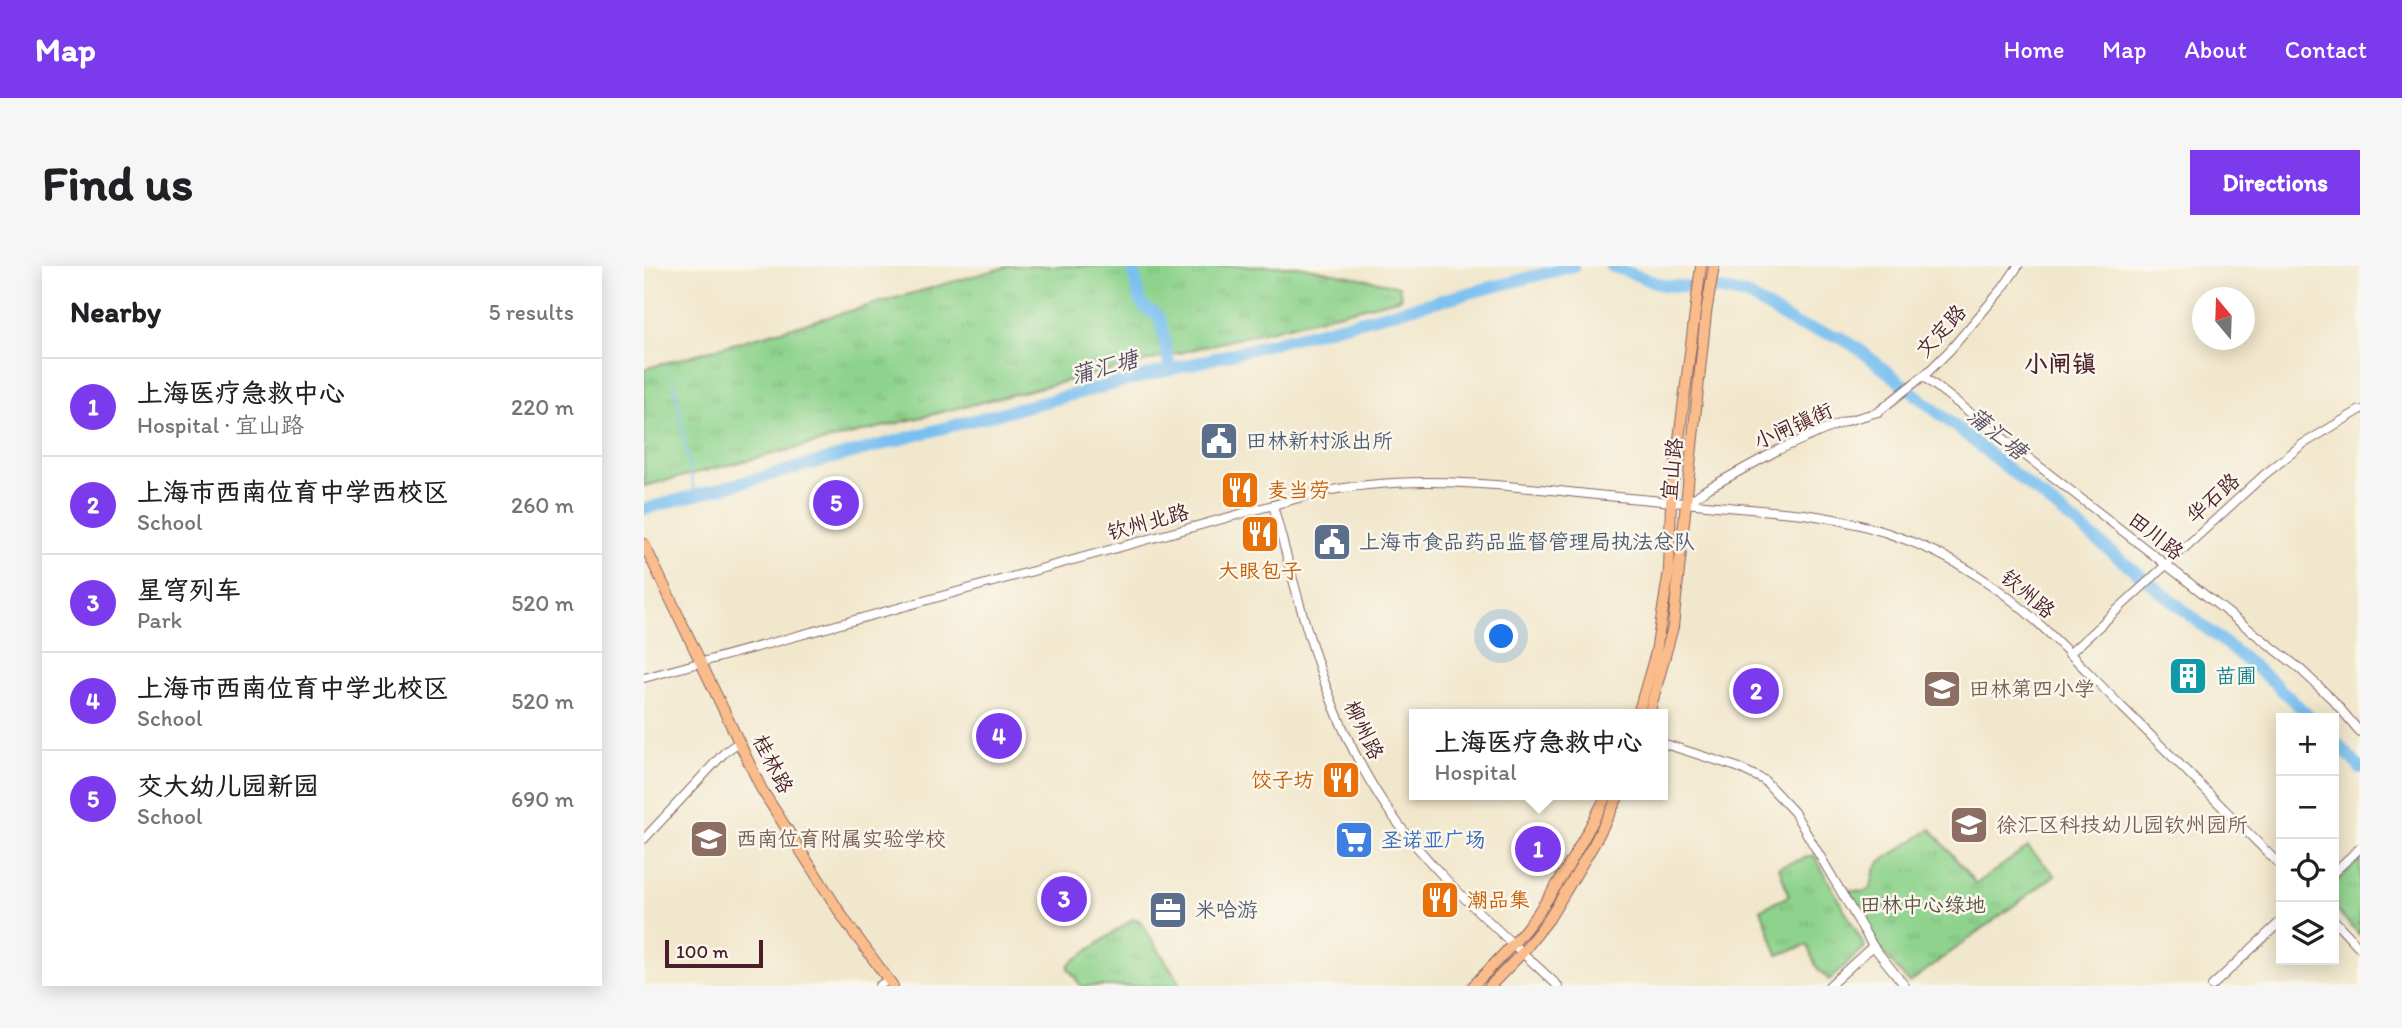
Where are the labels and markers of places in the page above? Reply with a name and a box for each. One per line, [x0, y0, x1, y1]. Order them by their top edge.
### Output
public building icon: 田林新村派出所 [1198, 420, 1240, 462]
place label: 田林新村派出所 [1246, 428, 1393, 453]
restaurant icon: 麦当劳 [1219, 469, 1261, 511]
pin: 5 [813, 477, 859, 529]
place label: 麦当劳 [1267, 477, 1330, 502]
restaurant icon: 大眼包子 [1239, 513, 1281, 555]
public building icon: 上海市食品药品监督管理局执法总队 [1311, 521, 1353, 563]
place label: 上海市食品药品监督管理局执法总队 [1359, 529, 1695, 554]
place label: 大眼包子 [1218, 558, 1302, 583]
building icon: 苗圃 [2167, 655, 2209, 697]
place label: 苗圃 [2215, 663, 2257, 688]
pin: 2 [1733, 665, 1779, 717]
school or university icon: 田林第四小学 [1921, 668, 1963, 710]
place label: 田林第四小学 [1969, 676, 2095, 701]
pin: 4 [976, 710, 1022, 762]
restaurant icon: 饺子坊 [1320, 759, 1362, 801]
place label: 饺子坊 [1251, 767, 1314, 792]
school or university icon: 徐汇区科技幼儿园钦州园所 [1948, 804, 1990, 846]
place label: 徐汇区科技幼儿园钦州园所 [1996, 812, 2248, 837]
school or university icon: 西南位育附属实验学校 [688, 818, 730, 860]
supermarket icon: 圣诺亚广场 [1333, 819, 1375, 861]
pin: 1 [1515, 823, 1561, 875]
place label: 西南位育附属实验学校 [736, 826, 946, 851]
place label: 圣诺亚广场 [1381, 827, 1486, 852]
pin: 3 [1041, 873, 1087, 925]
restaurant icon: 潮品集 [1419, 879, 1461, 921]
place label: 潮品集 [1467, 887, 1530, 912]
office icon: 米哈游 [1147, 889, 1189, 931]
place label: 米哈游 [1195, 897, 1258, 922]

